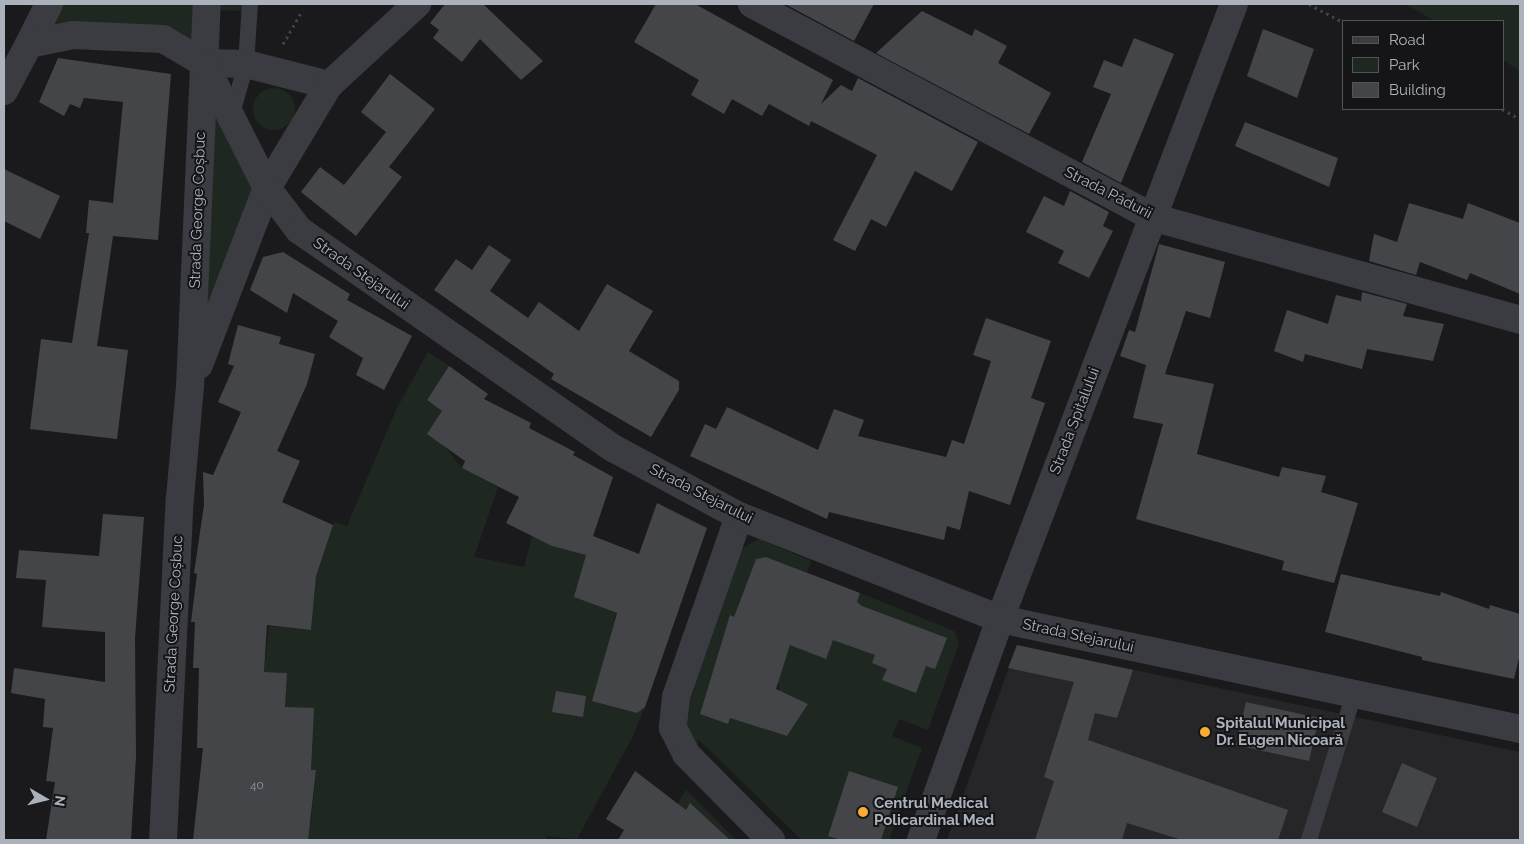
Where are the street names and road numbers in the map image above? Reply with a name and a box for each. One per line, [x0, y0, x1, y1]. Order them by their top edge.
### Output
street label: Strada George Coșbuc [186, 131, 210, 289]
street label: Strada Pădurii [1061, 163, 1155, 223]
street label: Strada Stejarului [309, 234, 413, 314]
street label: Strada Spitalului [1046, 365, 1104, 477]
street label: Strada Stejarului [646, 460, 756, 528]
street label: Strada George Coșbuc [161, 535, 187, 693]
street label: Strada Stejarului [1021, 615, 1135, 657]

